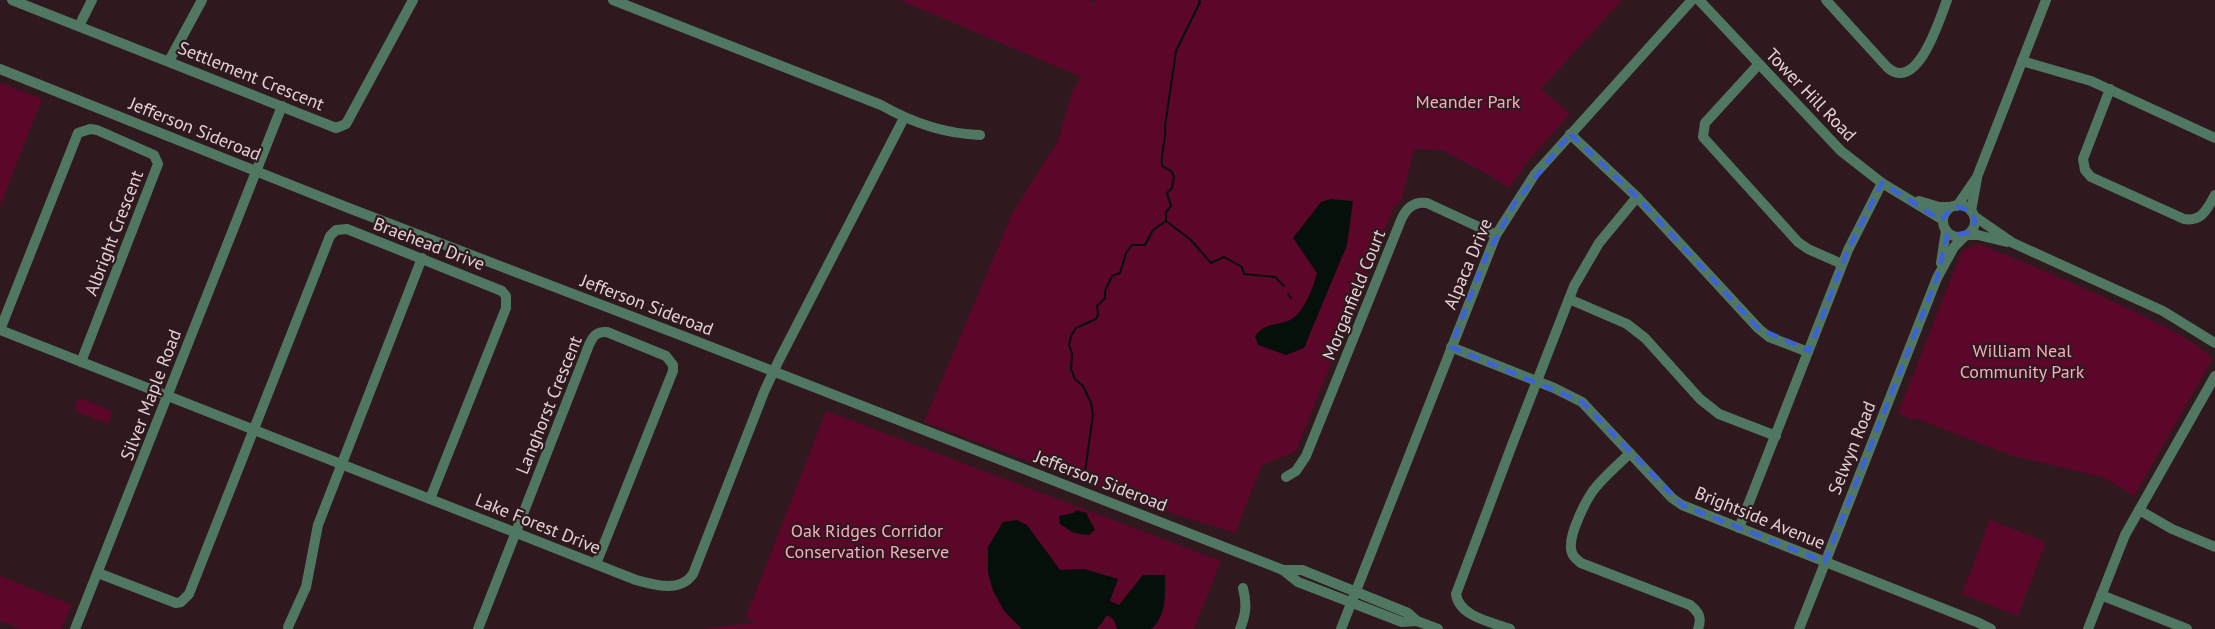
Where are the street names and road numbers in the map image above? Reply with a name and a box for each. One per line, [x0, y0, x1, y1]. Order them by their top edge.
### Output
street label: Settlement Crescent [175, 36, 328, 115]
street label: Tower Hill Road [1761, 43, 1862, 146]
street label: Jefferson Sideroad [125, 91, 265, 165]
street label: Albright Crescent [79, 167, 148, 299]
street label: Braehead Drive [370, 212, 488, 275]
street label: Alpaca Drive [1438, 215, 1497, 313]
street label: Morganfield Court [1317, 226, 1390, 363]
street label: Jefferson Sideroad [577, 268, 717, 340]
street label: Silver Maple Road [115, 326, 186, 464]
street label: Langhorst Crescent [510, 332, 587, 477]
street label: Selwyn Road [1822, 398, 1881, 498]
street label: Jefferson Sideroad [1031, 444, 1171, 516]
street label: Brightside Avenue [1692, 481, 1829, 554]
street label: Lake Forest Drive [472, 488, 604, 559]

